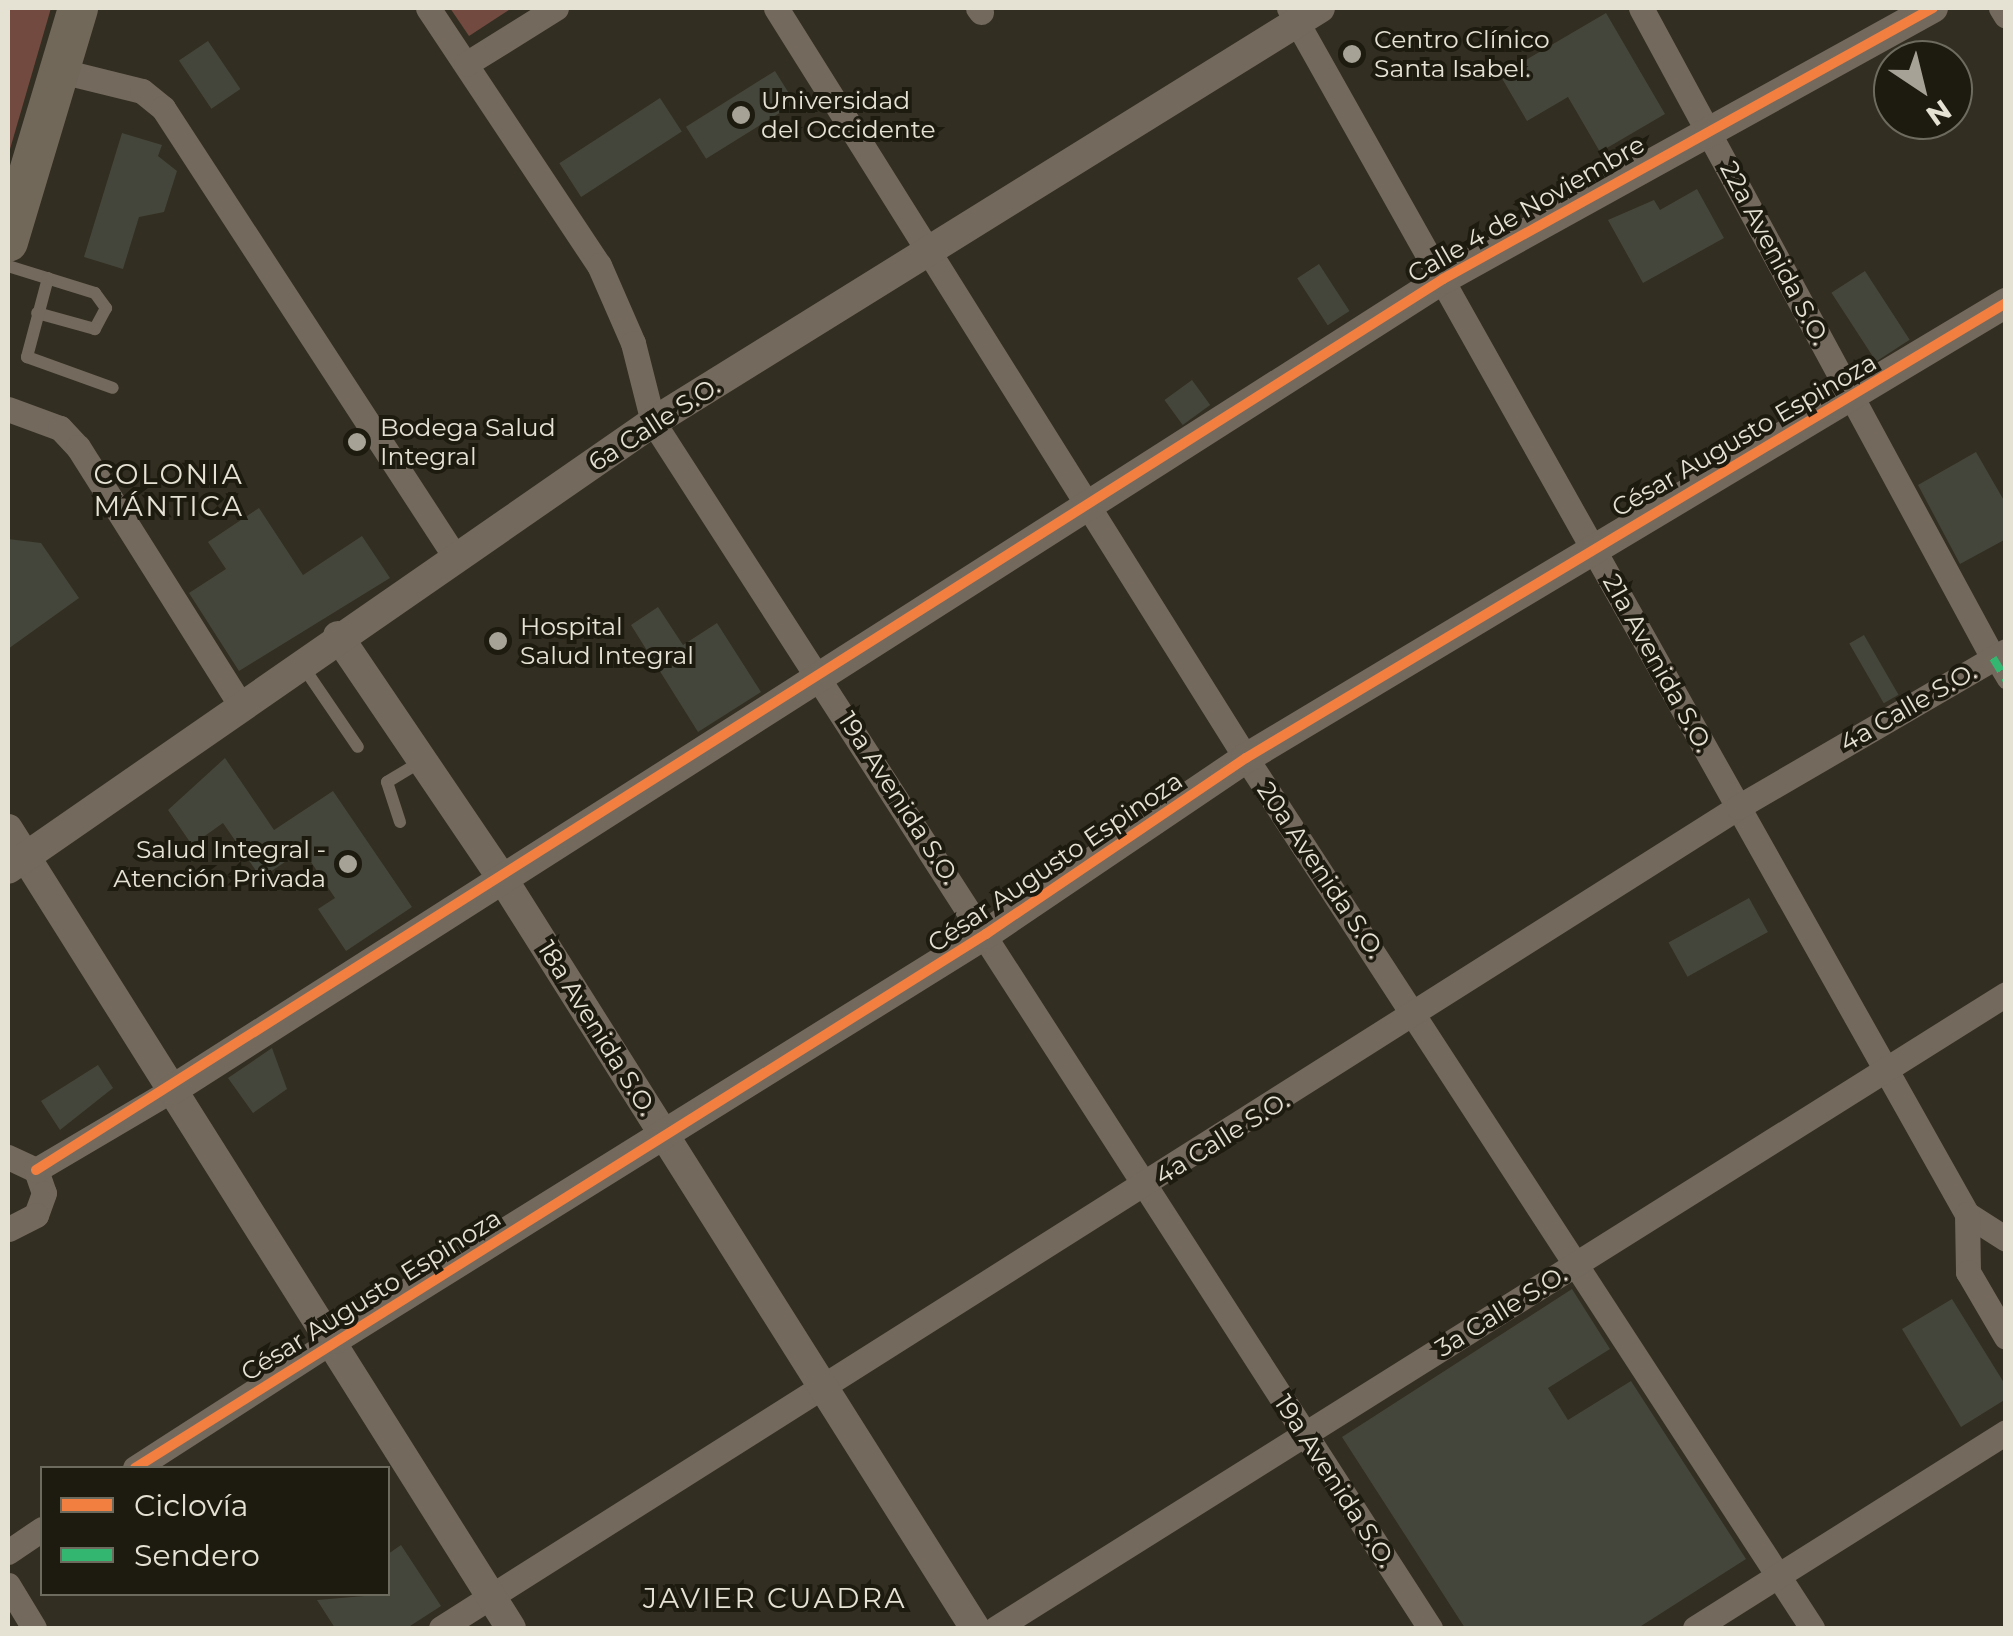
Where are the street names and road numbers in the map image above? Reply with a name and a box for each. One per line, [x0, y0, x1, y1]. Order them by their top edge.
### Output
street label: Calle 4 de Noviembre [1402, 129, 1650, 289]
street label: 22a Avenida S.O. [1714, 156, 1836, 350]
street label: César Augusto Espinoza [1606, 347, 1882, 523]
street label: 6a Calle S.O. [583, 370, 725, 478]
street label: 21a Avenida S.O. [1597, 569, 1719, 757]
street label: 4a Calle S.O. [1835, 656, 1981, 758]
street label: 19a Avenida S.O. [832, 706, 966, 890]
street label: César Augusto Espinoza [922, 766, 1188, 958]
street label: 20a Avenida S.O. [1251, 776, 1391, 964]
street label: 18a Avenida S.O. [531, 935, 663, 1121]
street label: 4a Calle S.O. [1149, 1085, 1295, 1191]
street label: César Augusto Espinoza [236, 1203, 506, 1387]
street label: 3a Calle S.O. [1430, 1259, 1572, 1363]
street label: 19a Avenida S.O. [1268, 1389, 1402, 1573]

